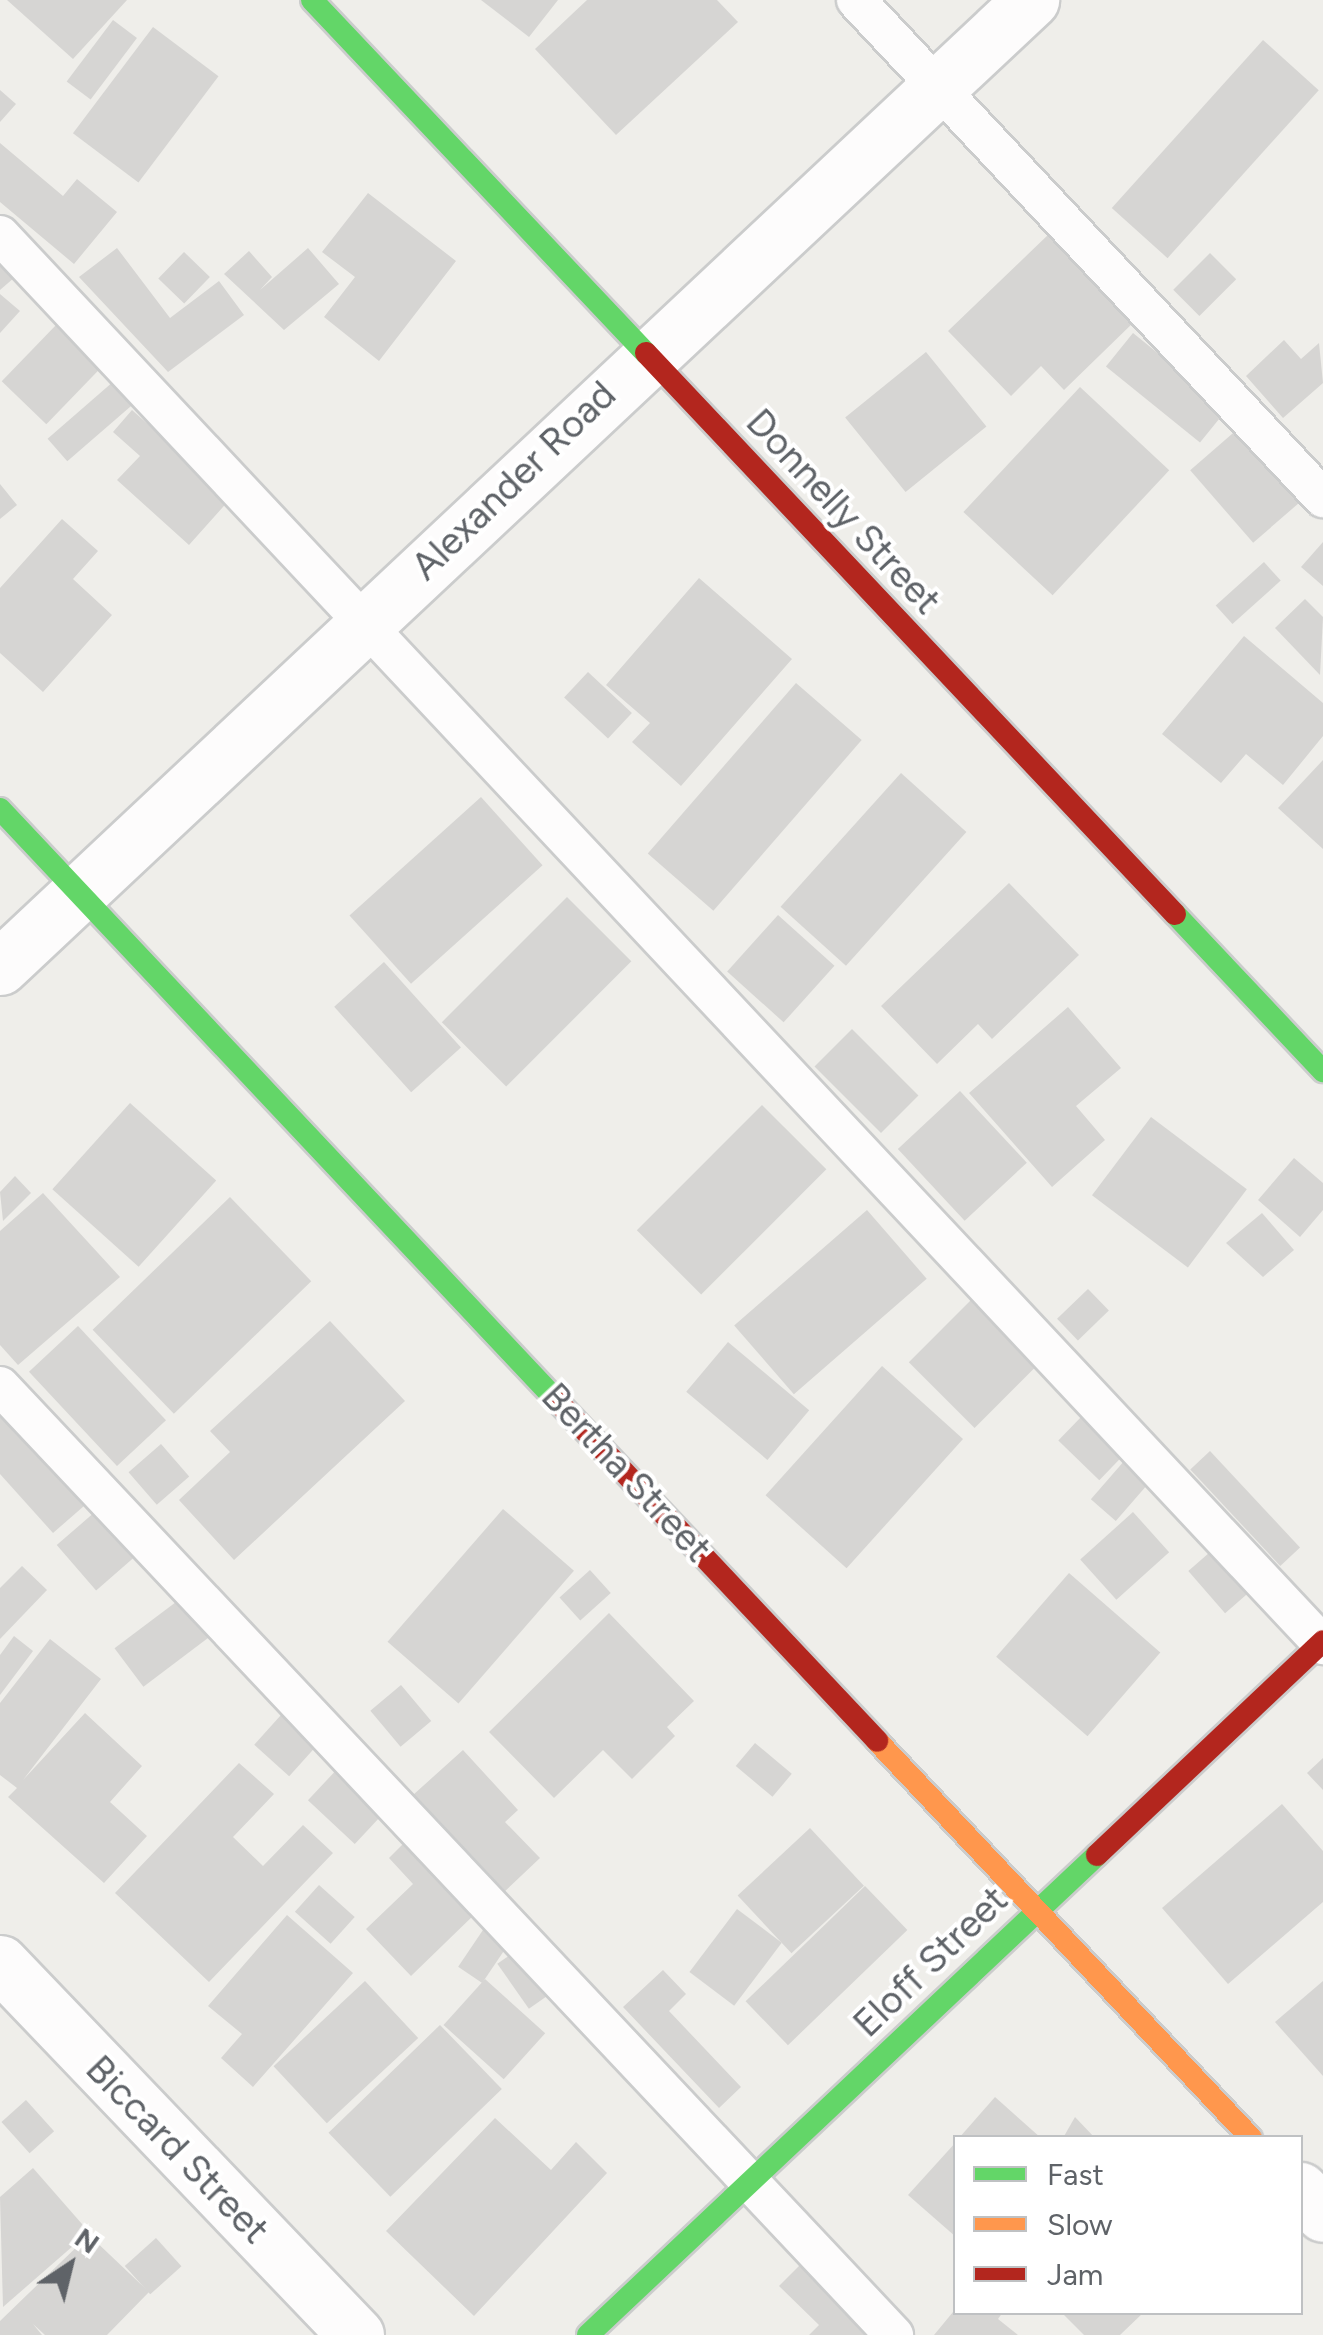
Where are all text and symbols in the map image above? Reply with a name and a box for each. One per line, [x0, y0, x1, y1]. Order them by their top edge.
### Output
street label: Alexander Road [403, 372, 625, 590]
street label: Donnelly Street [736, 400, 950, 624]
street label: Bertha Street [532, 1374, 720, 1572]
street label: Eloff Street [844, 1877, 1018, 2047]
street label: Biccard Street [76, 2047, 278, 2253]
legend [953, 2135, 1303, 2315]
text: Fast [1047, 2156, 1104, 2193]
text: Slow [1047, 2206, 1113, 2243]
north arrow [20, 2215, 120, 2315]
text: N [69, 2220, 106, 2261]
text: Jam [1047, 2256, 1103, 2293]

